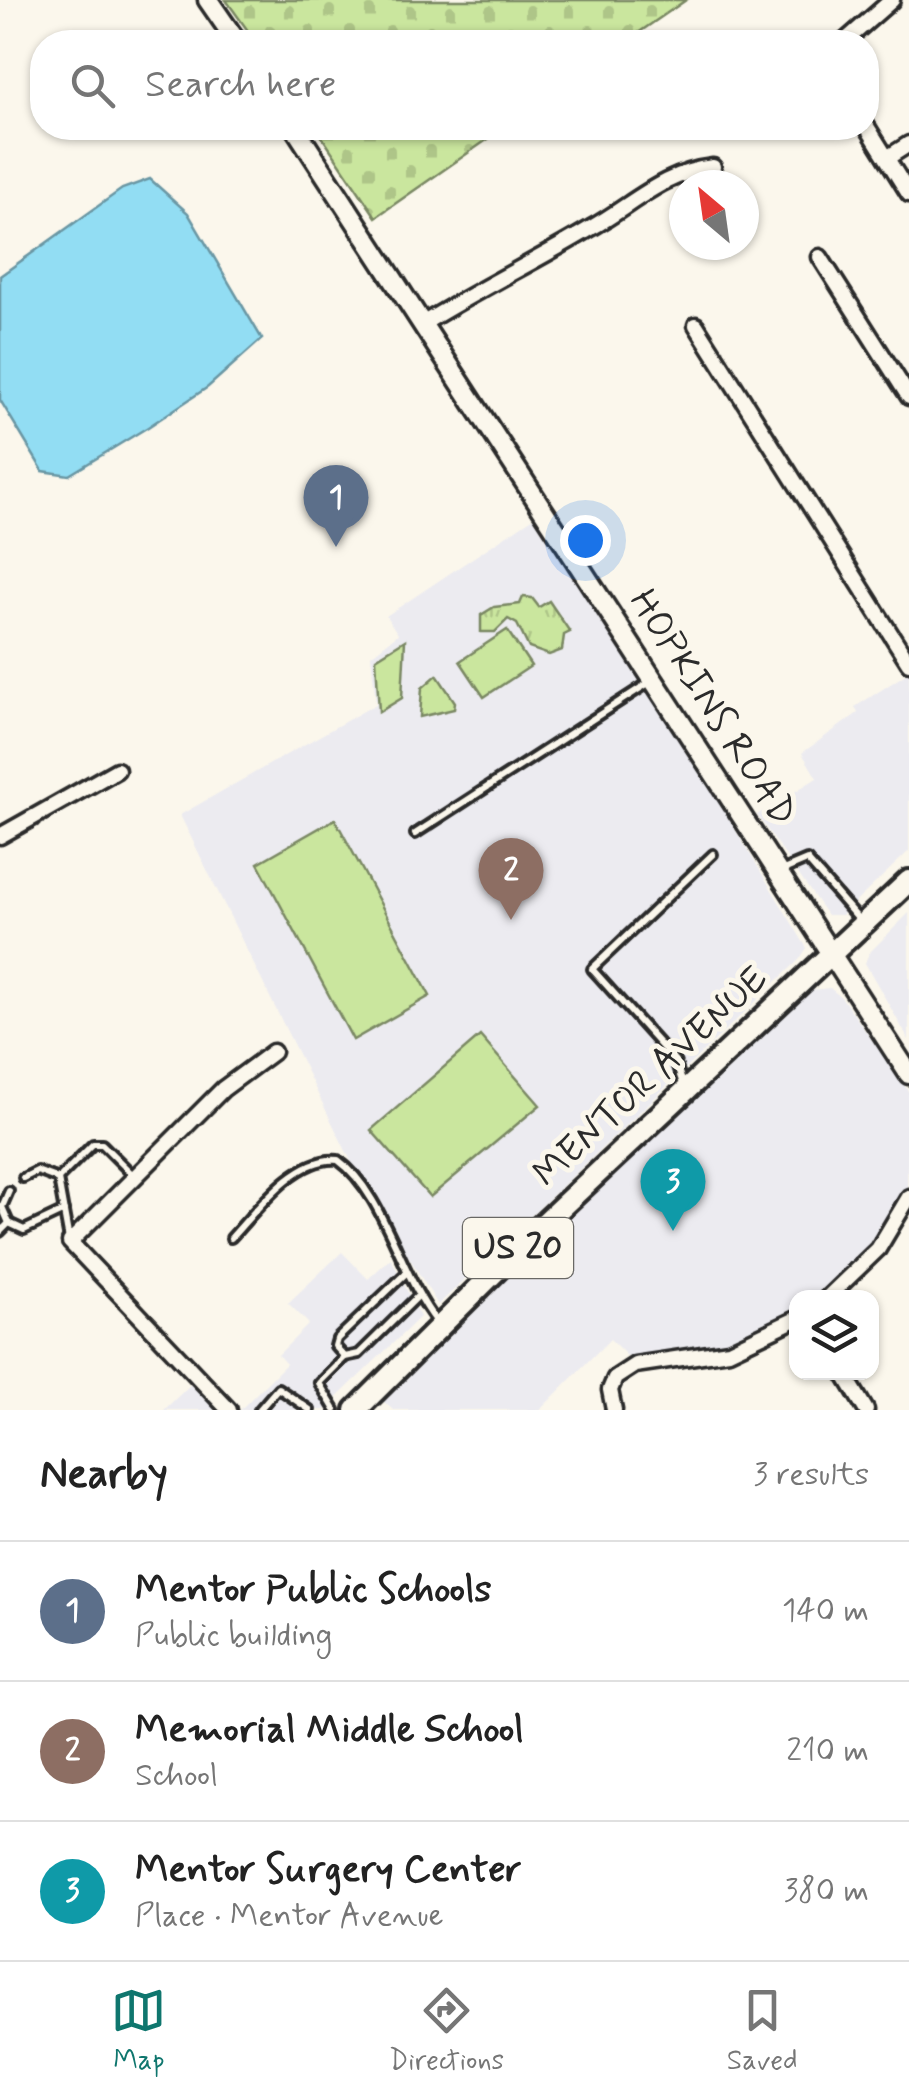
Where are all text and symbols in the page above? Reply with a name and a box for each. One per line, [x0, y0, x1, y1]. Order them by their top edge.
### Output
search box [30, 30, 879, 140]
icon: search [65, 58, 120, 113]
text: Search here [145, 61, 336, 110]
north arrow [669, 170, 759, 260]
pin: 1 [304, 464, 368, 547]
your location [560, 515, 611, 566]
street label: HOPKINS ROAD [617, 580, 807, 836]
pin: 2 [478, 838, 544, 920]
street label: MENTOR AVENUE [523, 955, 779, 1199]
pin: 3 [640, 1148, 706, 1231]
road number: US 20 [463, 1218, 573, 1278]
map controls [789, 1290, 879, 1380]
button: layers [789, 1290, 879, 1380]
text: Nearby [40, 1448, 168, 1503]
text: 3 results [753, 1454, 869, 1496]
text: Mentor Public Schools [135, 1566, 491, 1615]
text: 1 [65, 1590, 80, 1632]
text: 140 m [782, 1590, 869, 1632]
text: Public building [135, 1615, 332, 1657]
text: Memorial Middle School [135, 1706, 524, 1755]
text: 2 [65, 1730, 80, 1772]
text: 210 m [786, 1730, 869, 1772]
text: School [135, 1755, 218, 1797]
text: Mentor Surgery Center [135, 1846, 522, 1895]
text: 3 [65, 1870, 80, 1912]
text: 380 m [784, 1870, 869, 1912]
text: Place · Mentor Avenue [135, 1895, 444, 1937]
tab: Map [111, 1983, 166, 2080]
tab: Directions [389, 1983, 504, 2080]
tab: Saved [727, 1983, 798, 2080]

